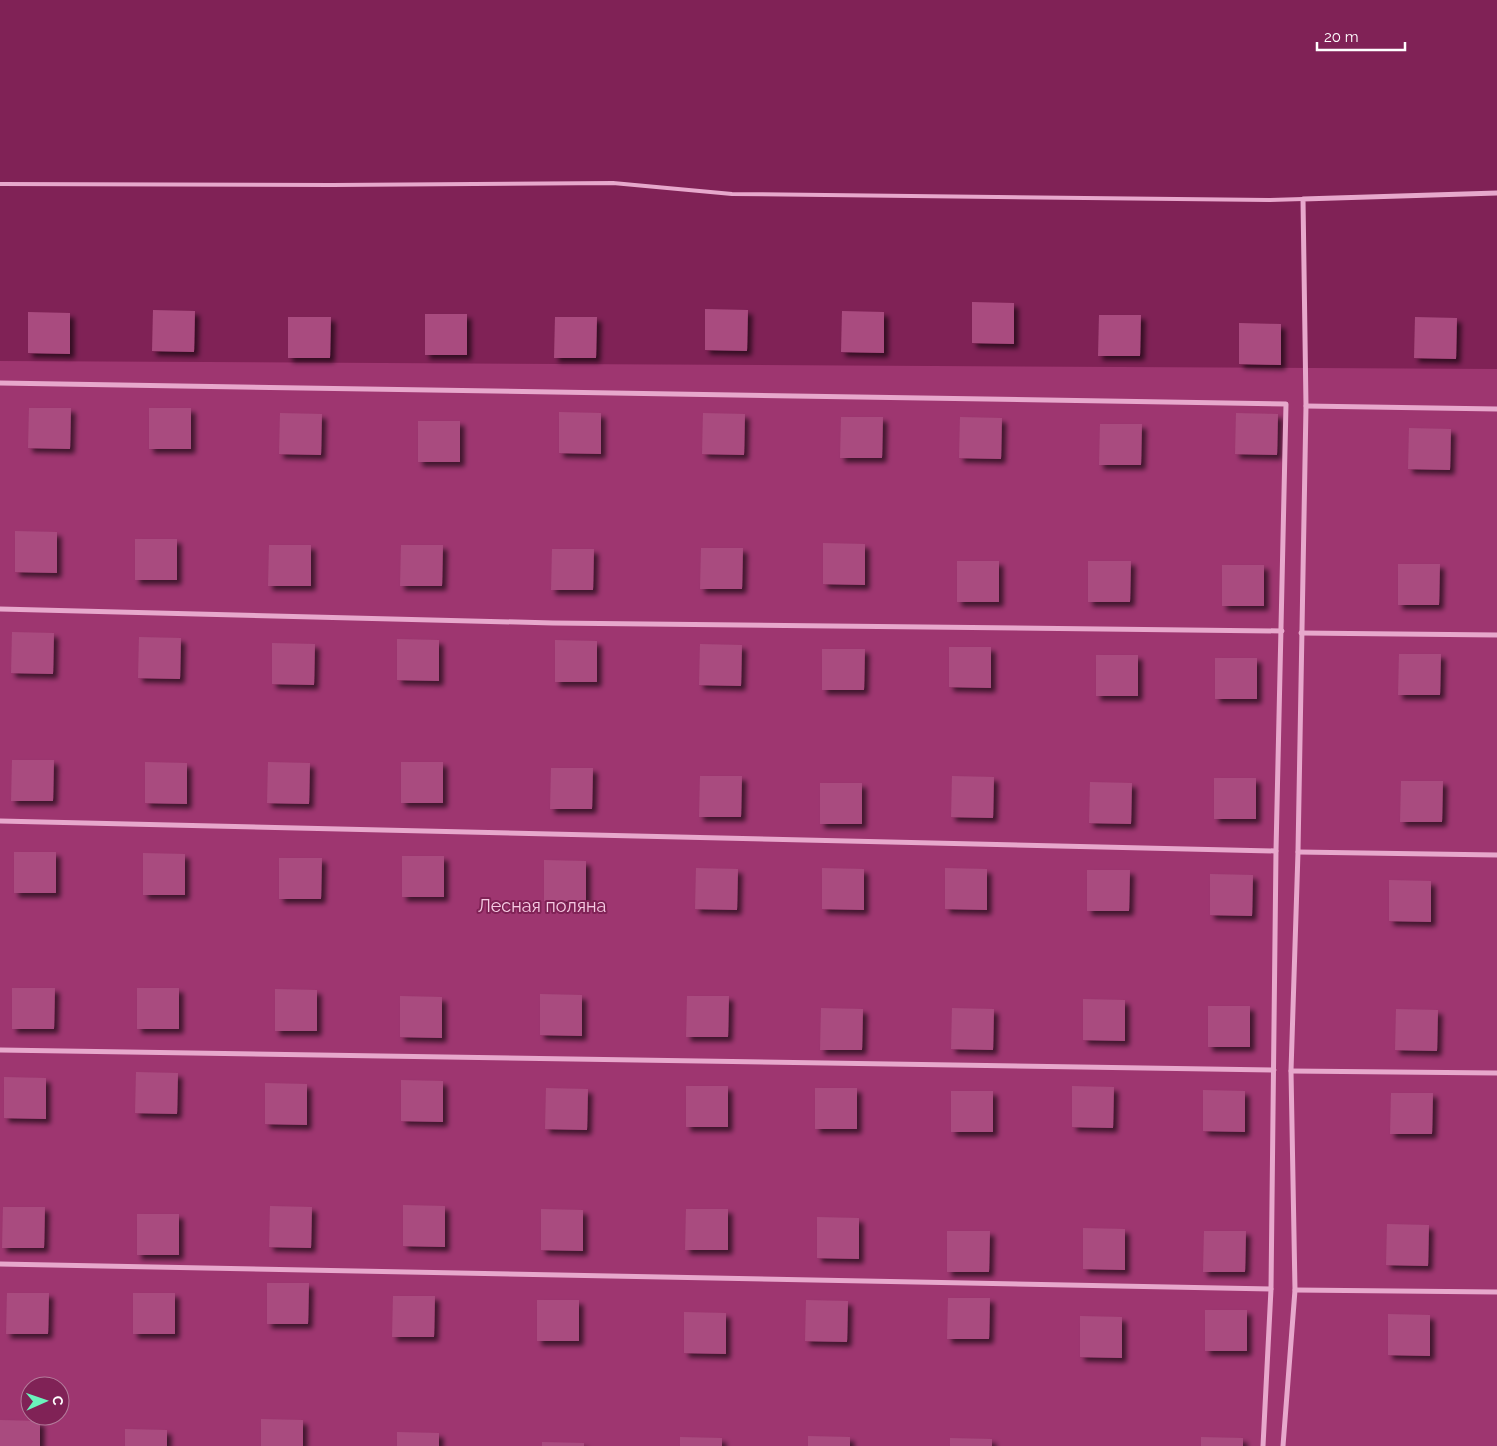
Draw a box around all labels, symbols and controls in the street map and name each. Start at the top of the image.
scale bar [1317,20,1404,52]
text: 20 m [1324,28,1359,46]
park label: Лесная поляна [478,895,606,916]
north arrow [20,1376,70,1426]
text: С [50,1395,66,1406]

